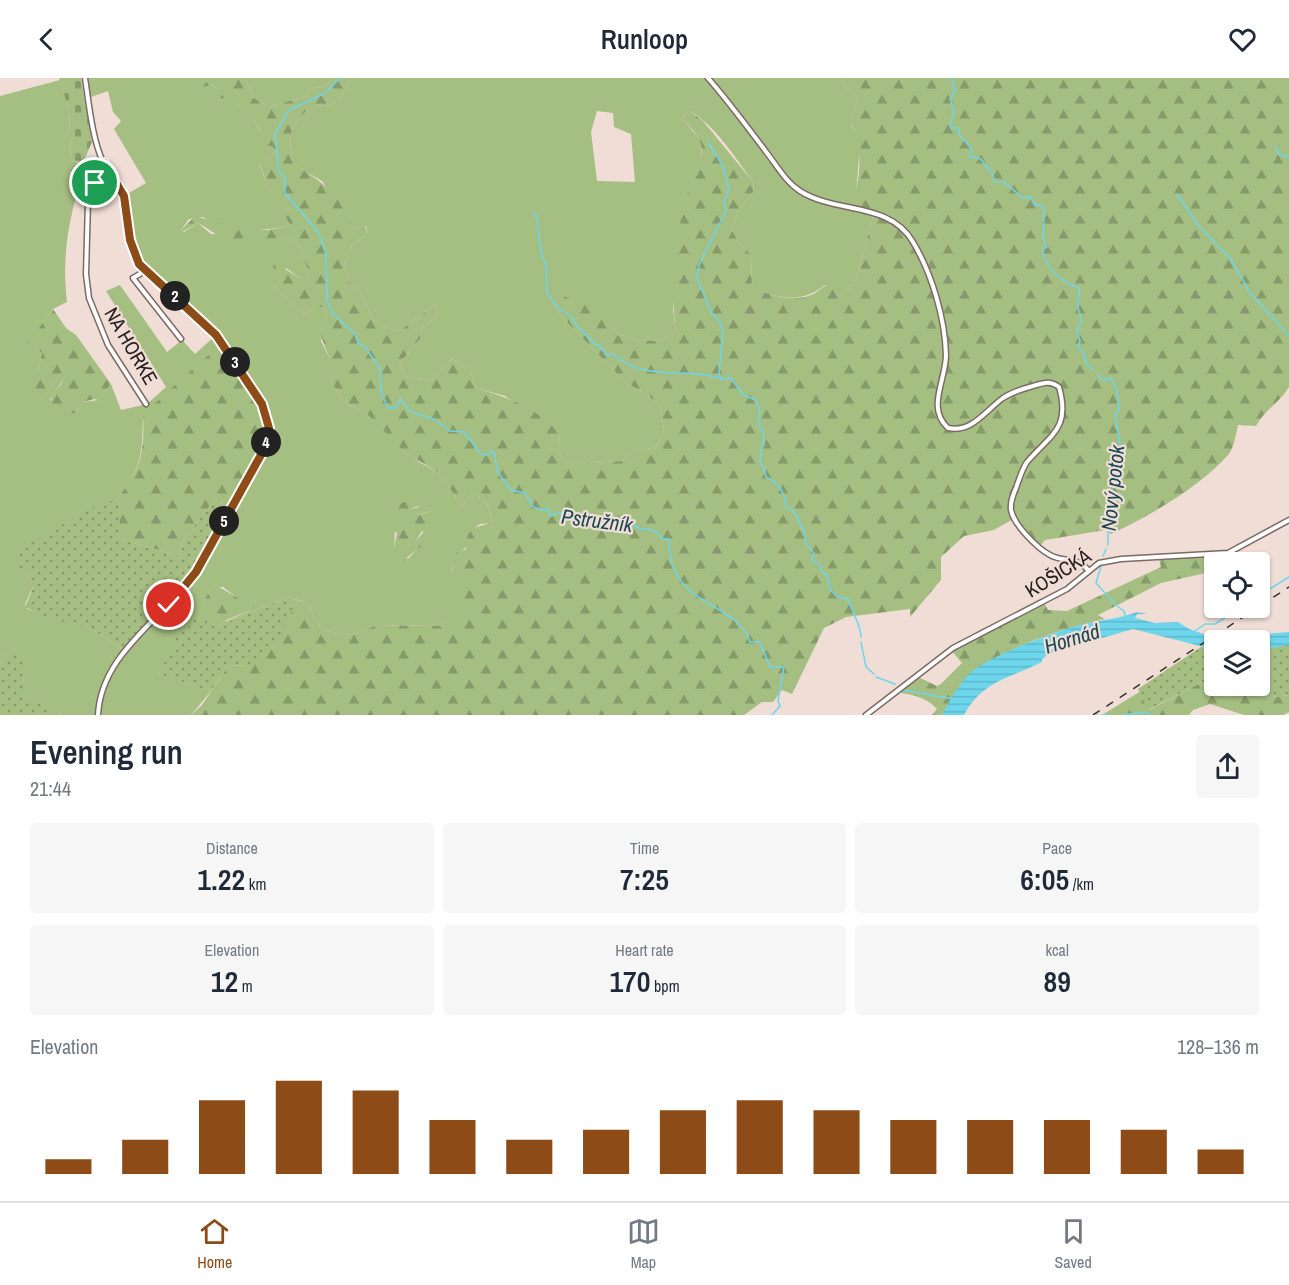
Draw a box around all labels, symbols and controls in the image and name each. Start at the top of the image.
text: Runloop [601,21,688,57]
icon: back [30,23,63,56]
icon: heart [1226,23,1259,56]
pin [69,157,120,208]
icon: arrive [78,166,111,199]
pin: 2 [160,281,190,311]
text: 2 [171,285,179,307]
street label: NA HORKE [99,302,164,389]
pin: 3 [220,347,250,377]
text: 3 [231,351,239,373]
pin: 4 [251,427,281,457]
text: 4 [262,431,270,453]
water label: Nový potok [1094,442,1132,532]
water label: Pstružník [560,502,636,539]
pin: 5 [209,506,239,536]
text: 5 [220,510,228,532]
street label: KOŠICKÁ [1020,542,1096,603]
map controls [1204,552,1270,696]
button: locate [1204,552,1270,618]
pin [143,579,194,630]
icon: check [152,588,185,621]
water label: Hornád [1041,616,1103,661]
button: layers [1204,630,1270,696]
text: Evening run [30,730,183,774]
button: share [1196,735,1259,798]
text: 21:44 [30,775,71,802]
text: Distance [206,837,258,859]
text: Time [630,837,659,859]
text: Pace [1042,837,1072,859]
text: 1.22 [197,859,245,899]
text: 7:25 [620,859,669,899]
text: 6:05 [1020,859,1069,899]
text: km [245,873,266,895]
text: /km [1069,873,1094,895]
text: Elevation [204,939,259,961]
text: Heart rate [615,939,674,961]
text: kcal [1045,939,1069,961]
text: 12 [211,961,238,1001]
text: 170 [609,961,650,1001]
text: 89 [1043,961,1071,1001]
text: m [238,975,253,997]
text: bpm [650,975,680,997]
text: Elevation [30,1033,98,1060]
text: 128–136 m [1177,1033,1259,1060]
tab: Home [197,1215,232,1273]
tab: Map [627,1215,660,1273]
tab: Saved [1054,1215,1092,1273]

